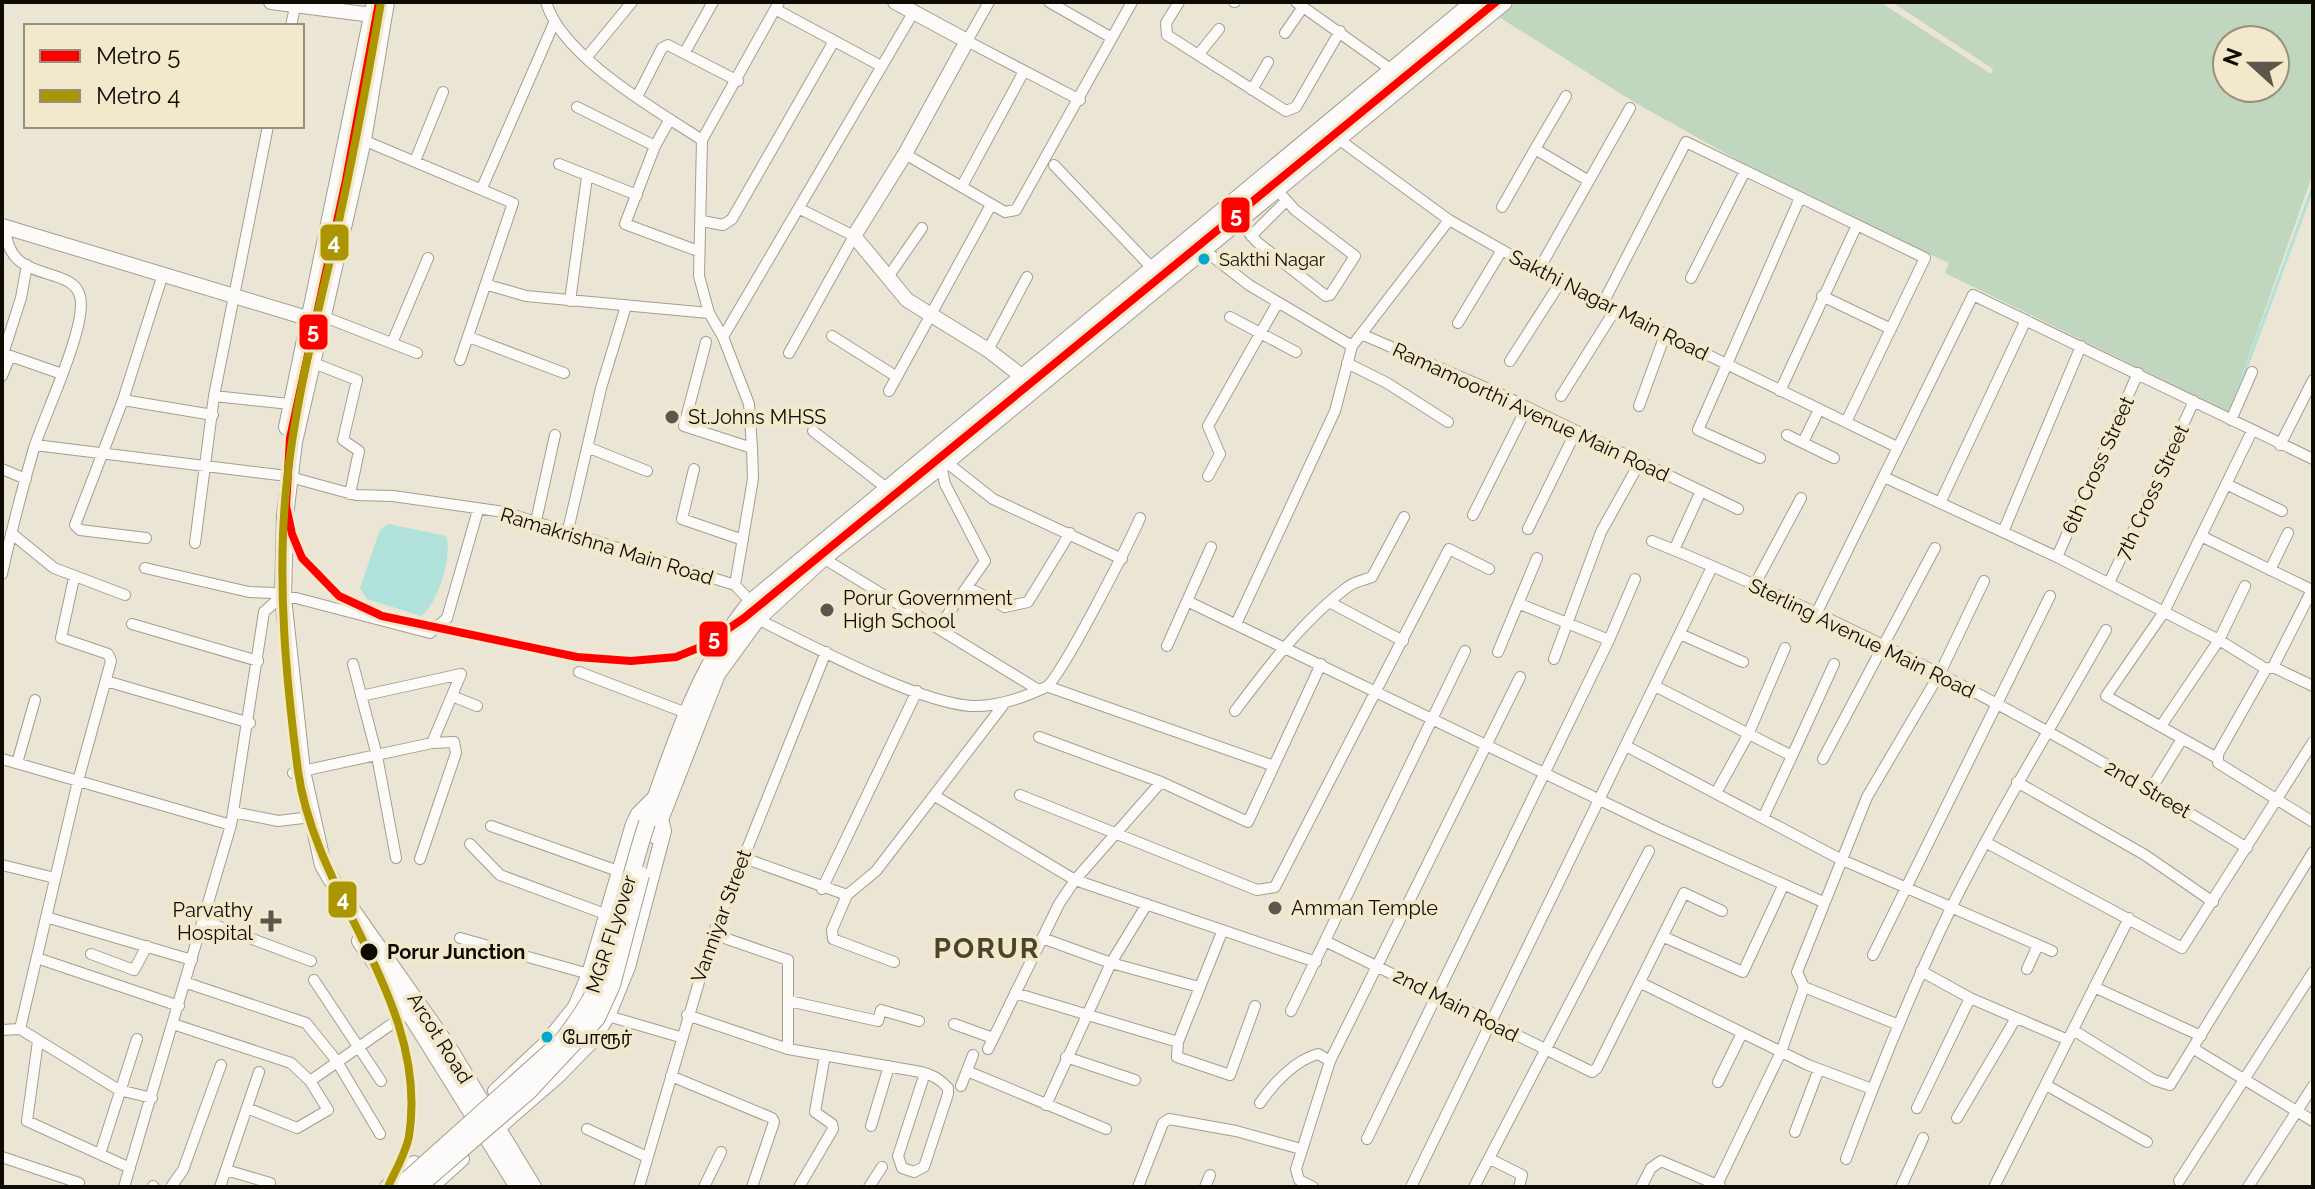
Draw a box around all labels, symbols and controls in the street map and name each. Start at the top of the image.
legend [24,24,304,128]
north arrow [2211,24,2291,104]
text: Metro 5 [96,41,180,70]
text: N [2217,44,2247,69]
text: Metro 4 [96,81,180,110]
line badge: 5 [1220,196,1251,234]
text: 5 [1230,202,1242,228]
line badge: 4 [319,223,350,262]
text: 4 [328,229,340,255]
street label: Sakthi Nagar Main Road [1506,244,1712,366]
place label: Sakthi Nagar [1219,249,1326,270]
marker: Sakthi Nagar [1196,251,1212,267]
line badge: 5 [298,313,329,351]
text: 5 [307,318,319,344]
street label: Ramamoorthi Avenue Main Road [1389,337,1673,487]
street label: 6th Cross Street [2057,392,2139,537]
place label: St.Johns MHSS [688,405,826,429]
marker: St.Johns MHSS [663,408,681,426]
street label: 7th Cross Street [2110,420,2194,563]
street label: Ramakrishna Main Road [498,502,716,590]
street label: Sterling Avenue Main Road [1745,573,1979,703]
place label: Porur Government High School [843,586,1013,633]
marker: Porur Government High School [818,601,836,619]
line badge: 5 [698,620,729,658]
text: 5 [708,625,720,651]
street label: 2nd Street [2101,755,2195,823]
street label: Vanniyar Street [686,846,756,986]
street label: MGR FLyover [581,872,641,996]
line badge: 4 [327,880,358,919]
text: 4 [337,886,349,912]
place label: Amman Temple [1291,896,1438,920]
place label: Parvathy Hospital [173,898,254,945]
marker: Amman Temple [1266,899,1284,917]
marker: Parvathy Hospital [260,910,282,932]
district label: PORUR [934,932,1040,965]
place label: Porur Junction [387,940,525,964]
marker: Porur Junction [358,941,380,963]
street label: 2nd Main Road [1389,963,1523,1047]
street label: Arcot Road [403,988,477,1088]
place label: போரூர் [562,1027,633,1050]
marker: போரூர் [539,1029,555,1045]

